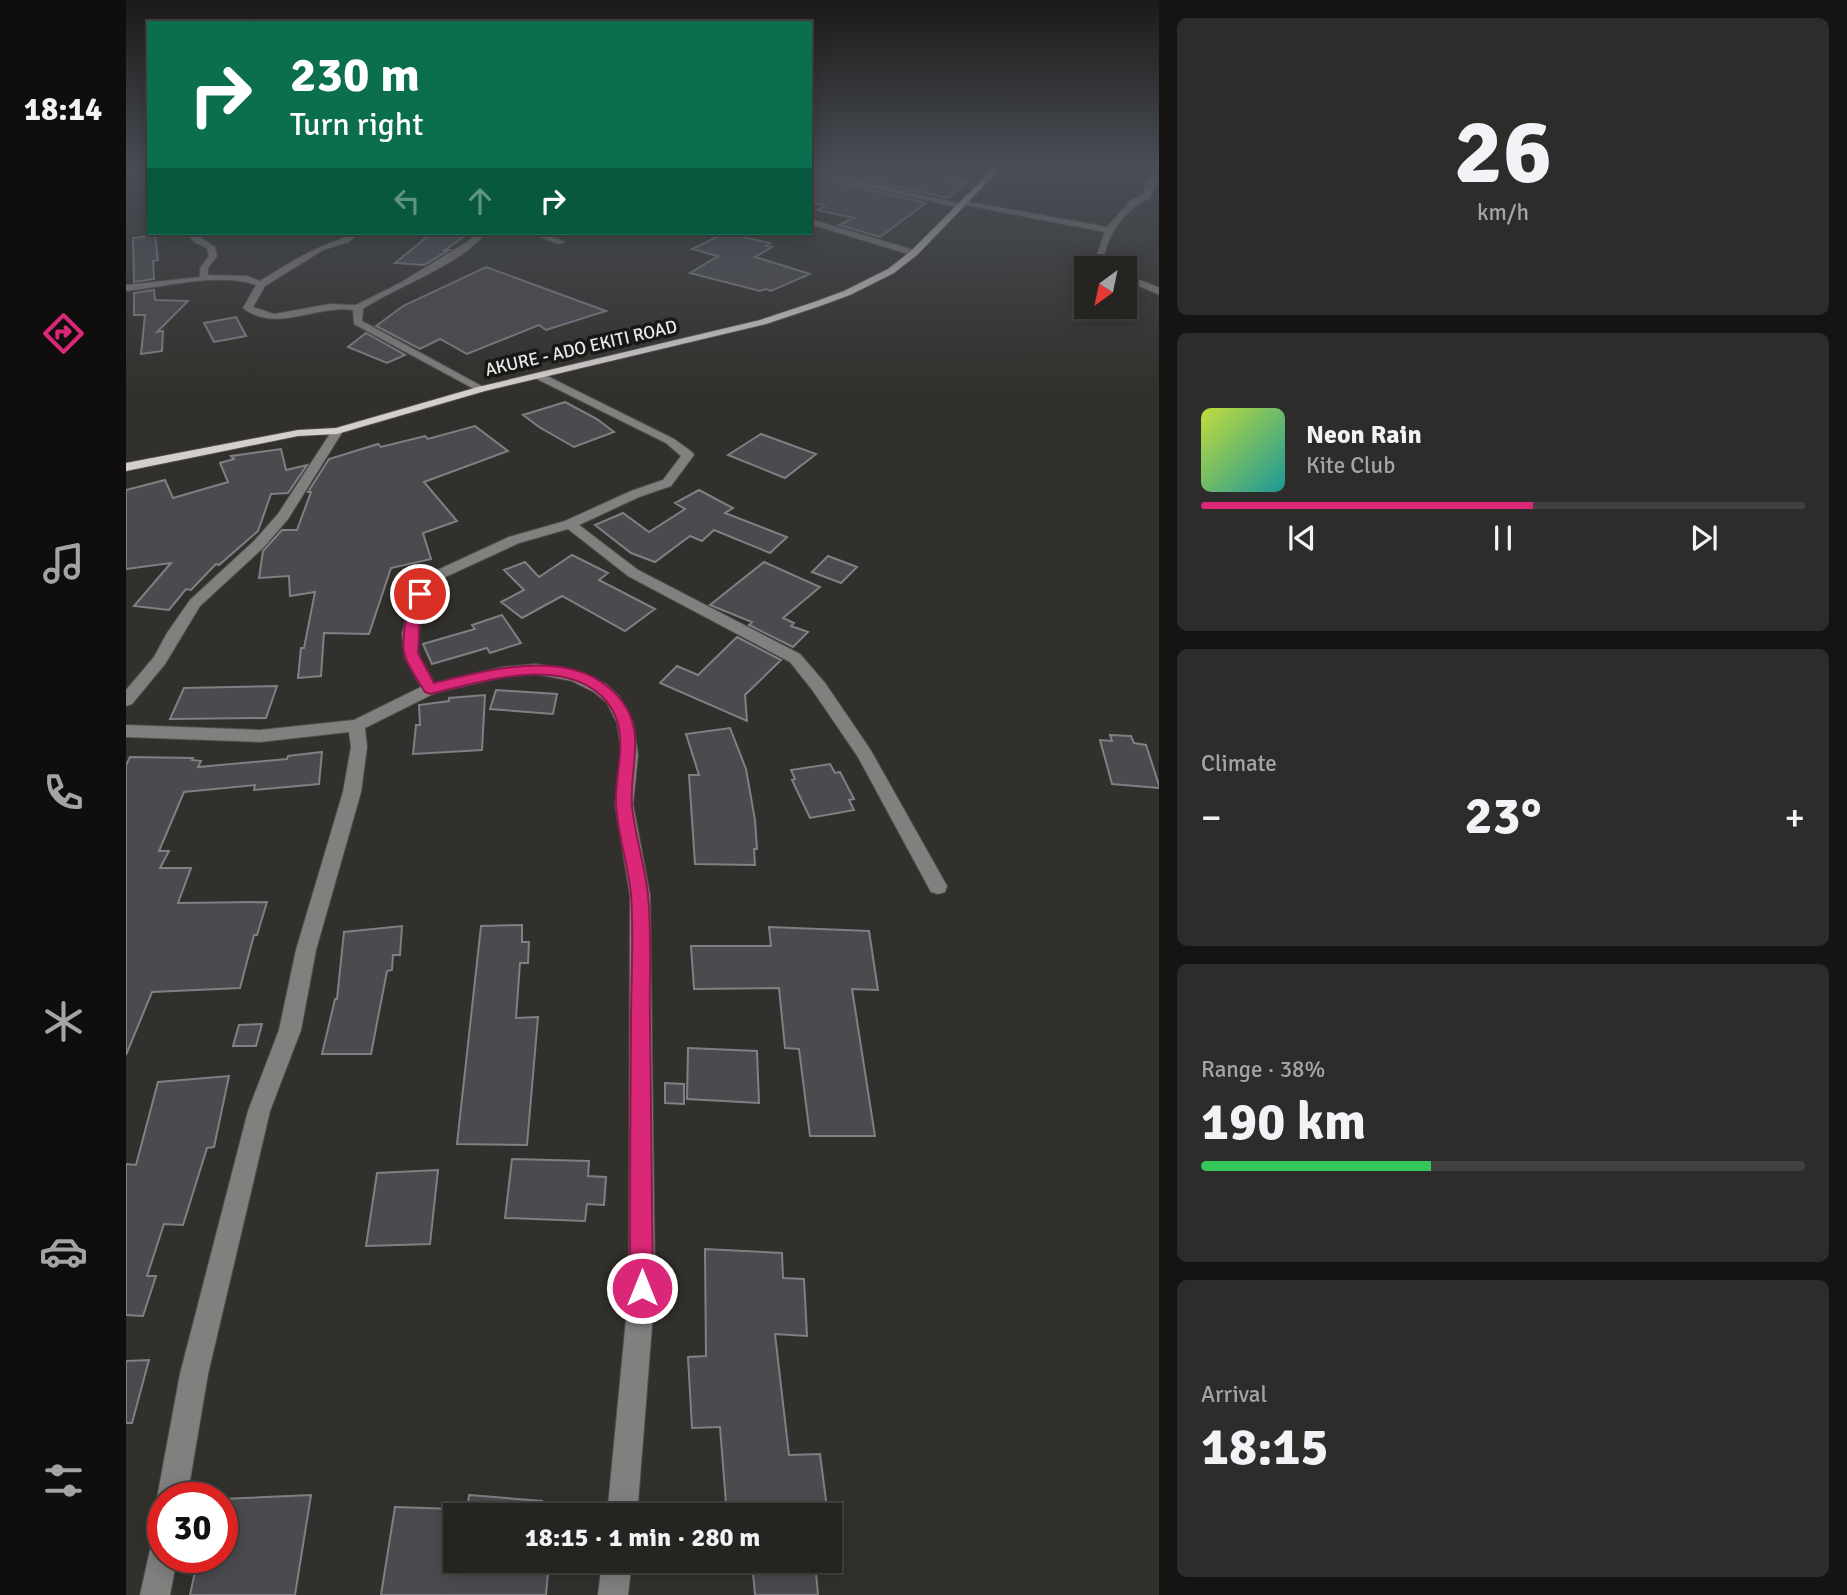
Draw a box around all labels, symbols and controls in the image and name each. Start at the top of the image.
text: 230 m [290,45,420,105]
icon: right [175,49,266,140]
text: 18:14 [24,90,102,129]
text: 26 [1454,96,1552,209]
text: Turn right [290,105,423,144]
icon: left [388,182,426,220]
icon: ahead [461,182,499,220]
icon: right [534,182,572,220]
text: km/h [1477,198,1529,227]
north arrow [1074,256,1138,318]
map controls [1074,256,1137,319]
icon: directions [39,309,88,358]
street label: AKURE - ADO EKITI ROAD [483,315,679,381]
text: Neon Rain [1306,419,1422,451]
text: Kite Club [1306,451,1395,480]
icon: previous [1283,519,1321,557]
icon: pause [1484,519,1522,557]
icon: next [1685,519,1723,557]
icon: music [39,539,88,588]
pin [390,564,450,624]
icon: arrive [401,575,439,613]
text: Climate [1201,749,1277,778]
icon: phone [39,768,88,817]
text: 23° [1465,784,1541,848]
text: − [1201,794,1222,841]
text: + [1784,794,1805,841]
icon: climate [39,997,88,1046]
text: Range · 38% [1201,1055,1325,1084]
text: 190 km [1201,1090,1366,1154]
icon: car [39,1227,88,1276]
position arrow [605,1251,679,1325]
text: Arrival [1201,1380,1267,1409]
text: 18:15 [1201,1415,1329,1479]
icon: filters [39,1456,88,1505]
speed limit sign: 30 [147,1482,238,1573]
text: 18:15 · 1 min · 280 m [525,1522,760,1554]

